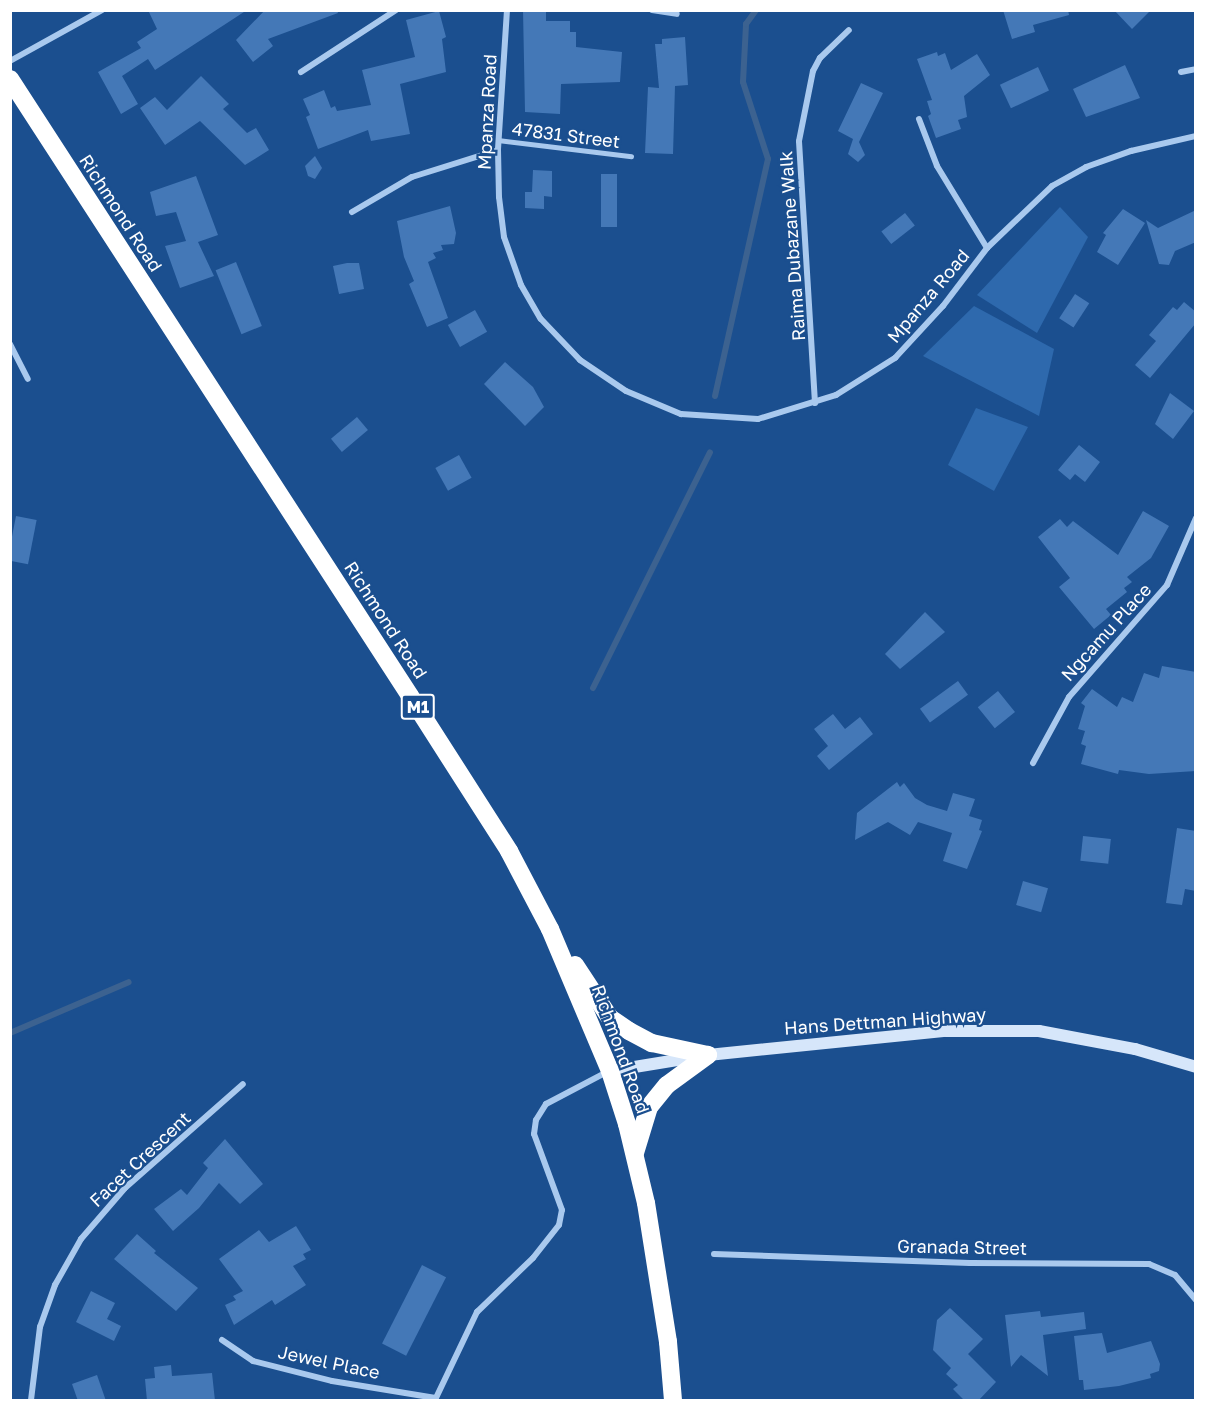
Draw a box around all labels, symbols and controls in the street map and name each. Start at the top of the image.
street label: Mpanza Road [473,54,501,170]
street label: 47831 Street [511,118,621,152]
street label: Richmond Road [75,150,167,276]
street label: Raima Dubazane Walk [775,150,809,342]
street label: Mpanza Road [883,245,973,347]
street label: Richmond Road [340,557,432,683]
street label: Ngcamu Place [1056,579,1156,685]
road number: M1 [400,694,436,720]
street label: Richmond Road [588,982,654,1116]
street label: Hans Dettman Highway [783,1003,987,1039]
street label: Facet Crescent [85,1107,195,1211]
street label: Granada Street [897,1235,1027,1259]
street label: Jewel Place [276,1341,382,1383]

